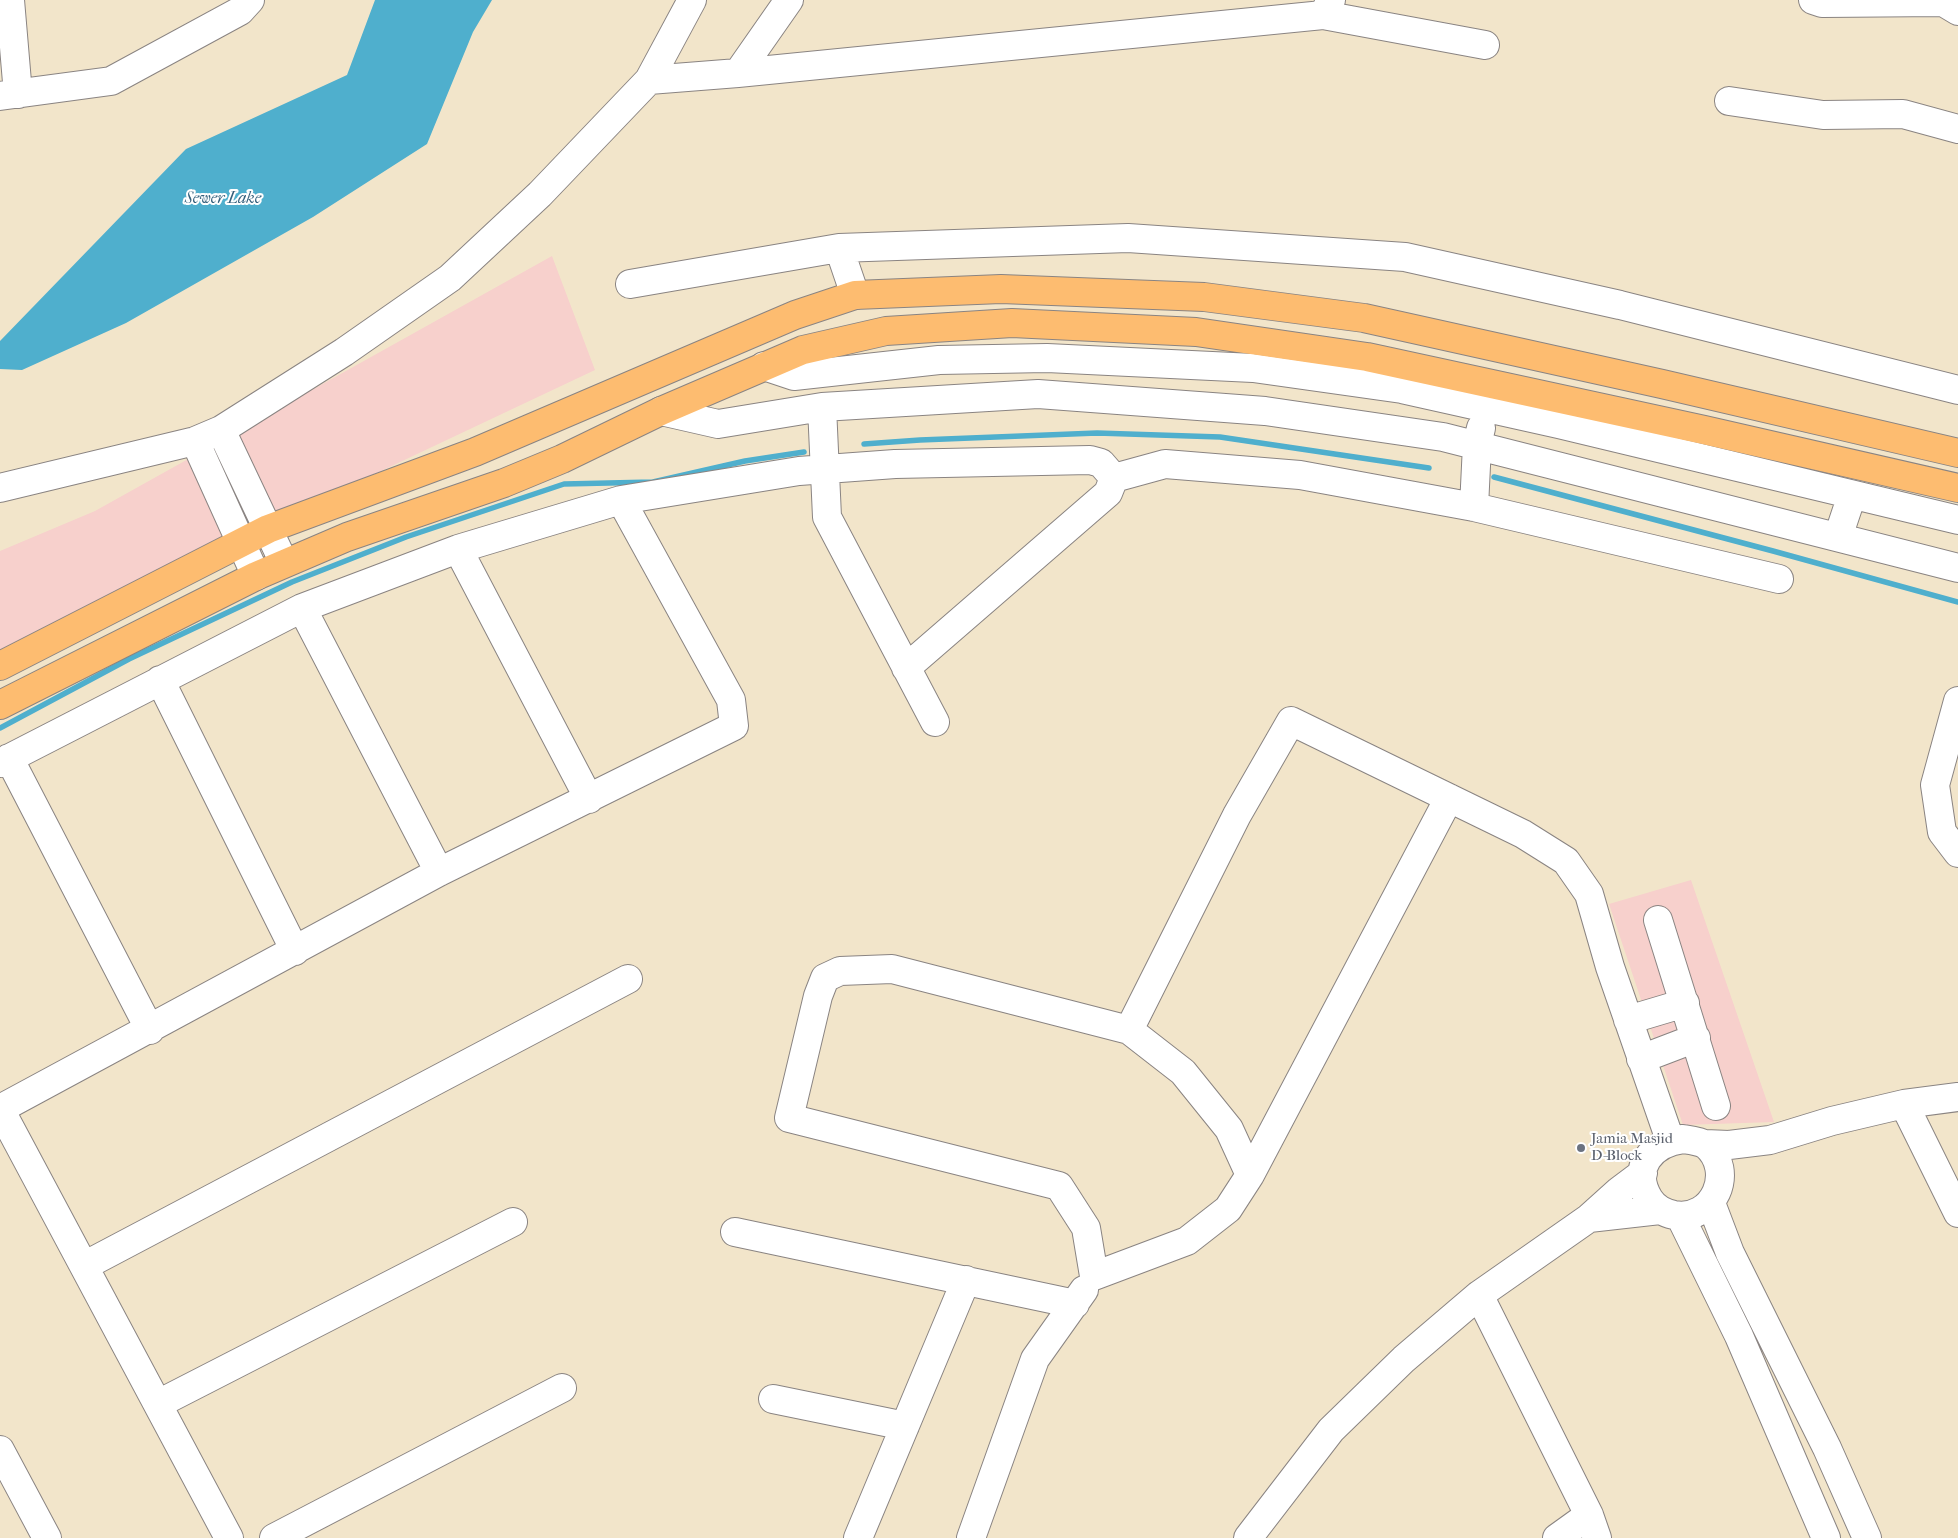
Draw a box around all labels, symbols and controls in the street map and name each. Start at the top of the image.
water label: Sewer Lake [185,189,261,209]
place label: Jamia Masjid D-Block [1591,1130,1673,1165]
marker: Jamia Masjid D-Block [1575,1142,1587,1154]

